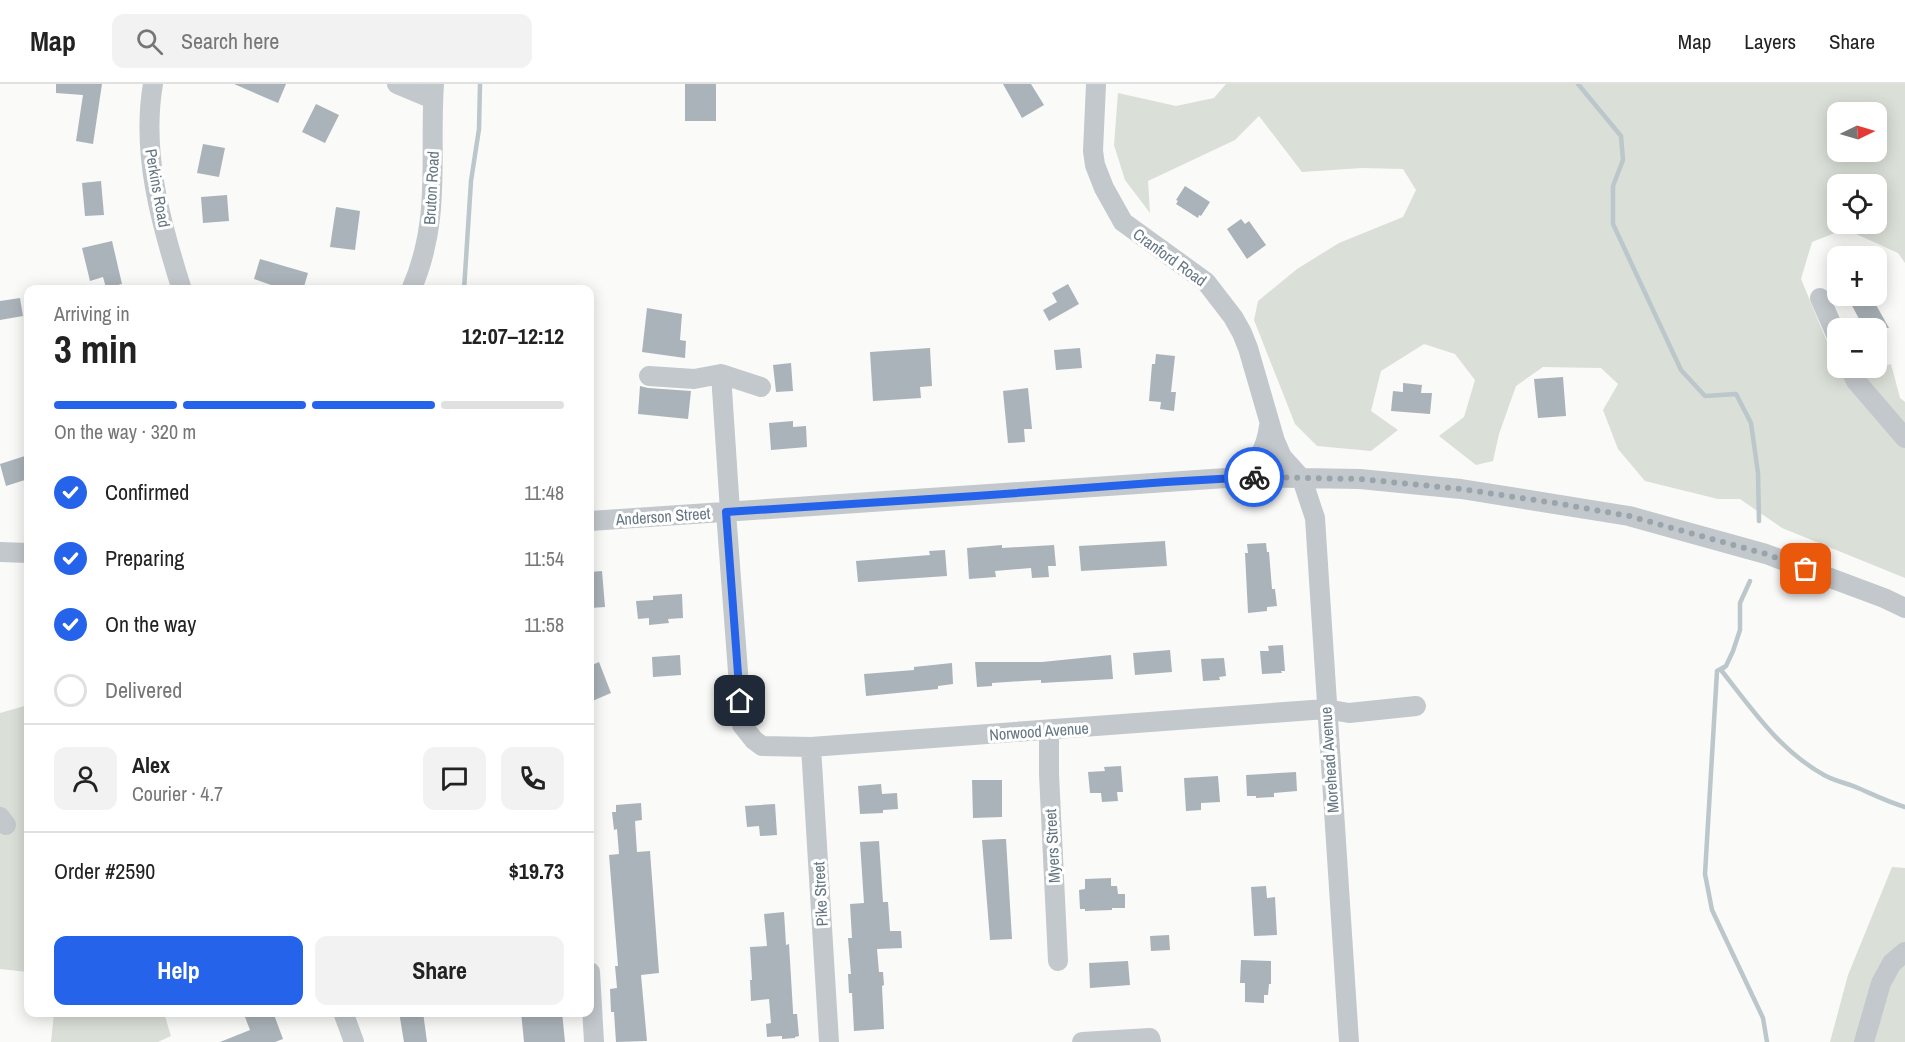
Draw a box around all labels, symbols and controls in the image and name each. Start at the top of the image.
search box [112,14,532,68]
text: Map [30,22,76,60]
icon: search [133,25,166,58]
text: Search here [181,26,279,56]
text: Map [1678,27,1711,56]
text: Layers [1744,27,1796,56]
text: Share [1829,27,1875,56]
north arrow [1827,102,1887,162]
map controls [1827,102,1887,378]
street label: Perkins Road [140,147,176,229]
street label: Bruton Road [418,151,444,225]
button: locate [1827,174,1887,234]
street label: Cranford Road [1129,223,1211,291]
button: + [1827,246,1887,306]
text: Arriving in [54,300,130,327]
button: − [1827,318,1887,378]
text: 12:07–12:12 [462,321,564,351]
text: 3 min [54,323,138,375]
text: On the way · 320 m [54,418,196,445]
courier [1224,447,1284,507]
icon: bike [1238,461,1271,494]
icon: check [54,476,87,509]
text: Confirmed [105,477,189,507]
text: 11:48 [524,479,564,506]
street label: Anderson Street [614,502,711,530]
icon: check [54,542,87,575]
text: Preparing [105,543,184,573]
pin [1780,543,1831,594]
text: 11:54 [524,545,564,572]
icon: bag [1789,552,1822,585]
icon: check [54,608,87,641]
text: On the way [105,609,196,639]
text: 11:58 [524,611,564,638]
text: Delivered [105,675,182,705]
pin [714,675,765,726]
icon: home [723,684,756,717]
street label: Morehead Avenue [1314,706,1344,814]
street label: Norwood Avenue [989,717,1089,745]
button: person [54,747,117,810]
button: chat [423,747,486,810]
button: phone [501,747,564,810]
text: Alex [132,750,170,780]
text: Courier · 4.7 [132,780,223,807]
street label: Myers Street [1039,808,1065,884]
text: Order #2590 [54,856,155,886]
text: $19.73 [509,856,564,886]
street label: Pike Street [807,861,833,927]
button: Help [54,936,303,1005]
button: Share [315,936,564,1005]

